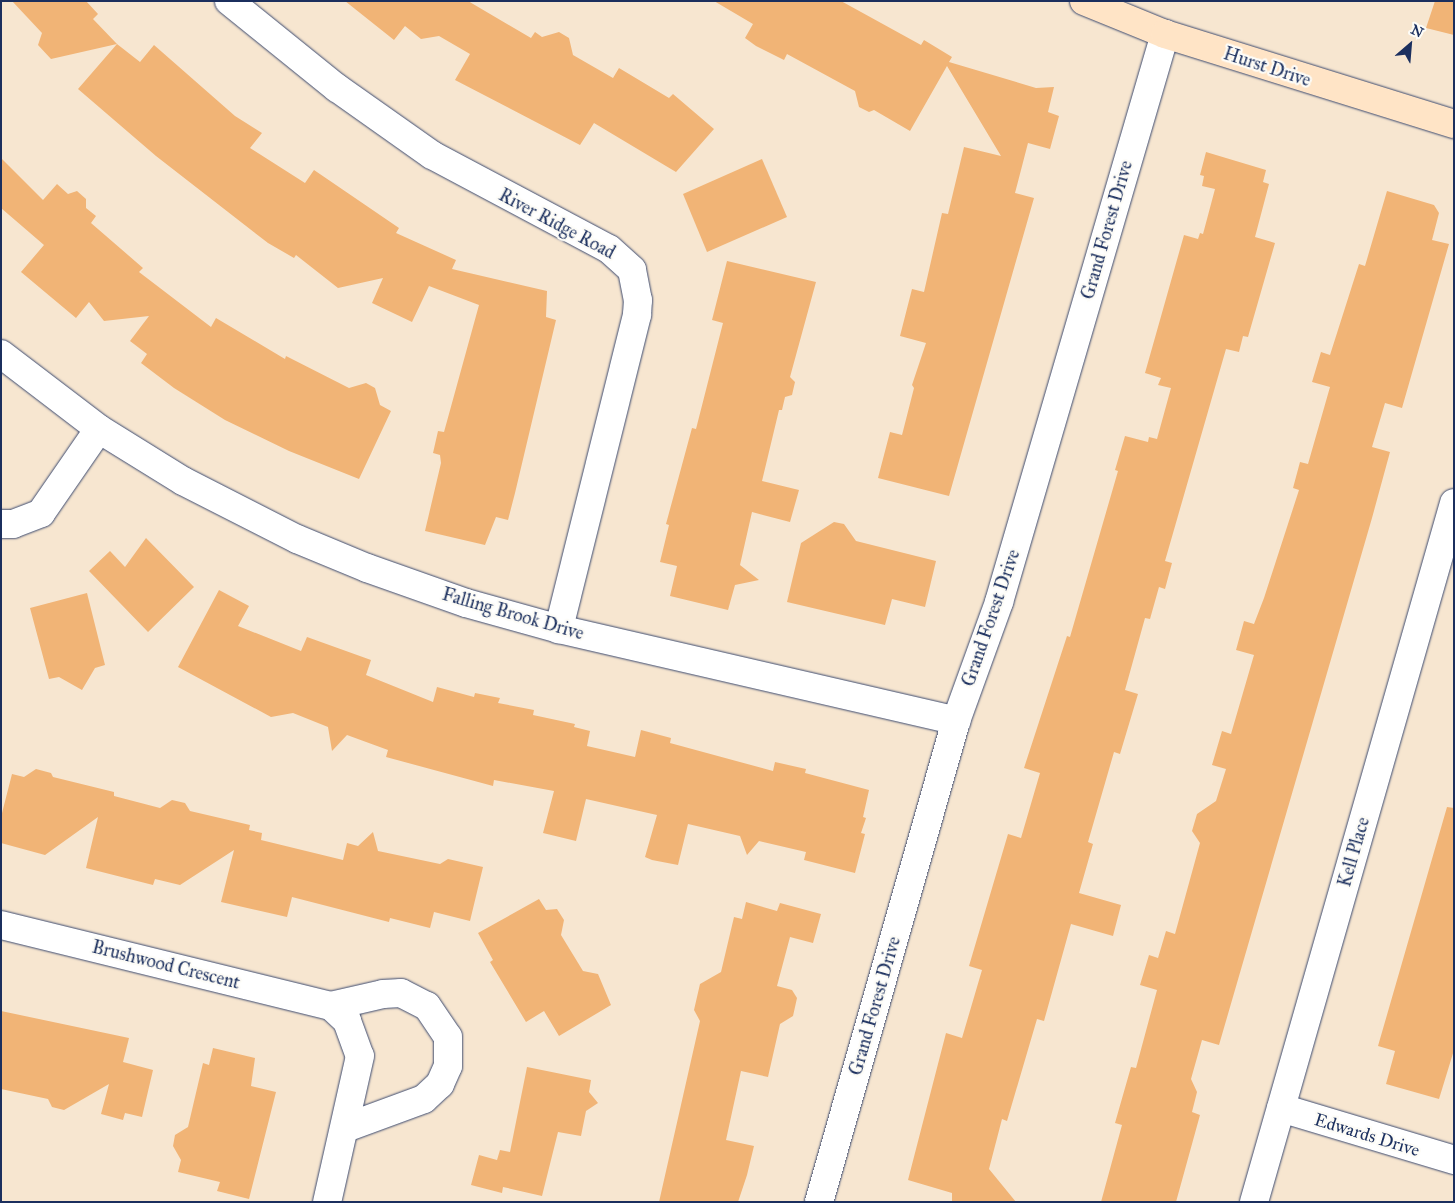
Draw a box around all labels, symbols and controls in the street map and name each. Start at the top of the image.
north arrow [1385,20,1435,70]
text: N [1408,21,1426,41]
street label: Hurst Drive [1221,43,1313,91]
street label: Grand Forest Drive [1077,158,1137,302]
street label: River Ridge Road [495,184,619,264]
street label: Grand Forest Drive [957,547,1025,689]
street label: Falling Brook Drive [440,583,586,645]
street label: Kell Place [1334,815,1374,889]
street label: Grand Forest Drive [845,934,905,1078]
street label: Brushwood Crescent [90,936,242,994]
street label: Edwards Drive [1312,1109,1422,1161]

